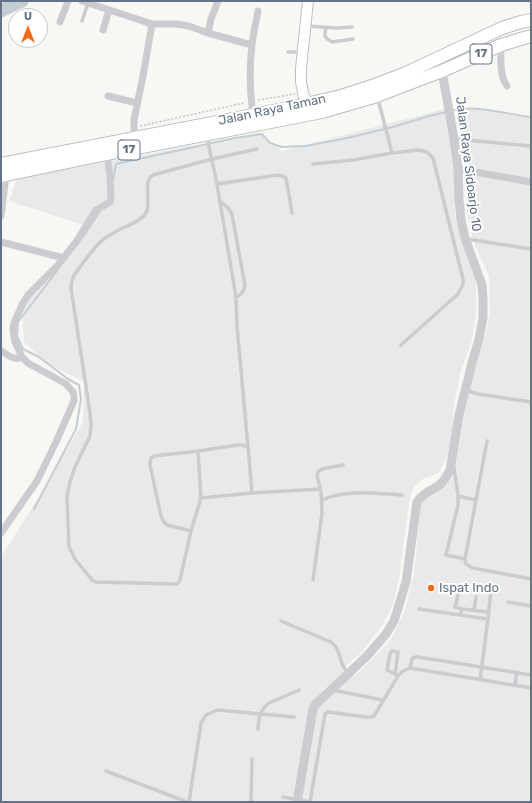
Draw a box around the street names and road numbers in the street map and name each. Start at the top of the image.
road number: 17 [470,44,492,64]
street label: Jalan Raya Taman [217,91,327,129]
street label: Jalan Raya Sidoarjo 10 [452,96,484,232]
road number: 17 [118,140,140,160]

